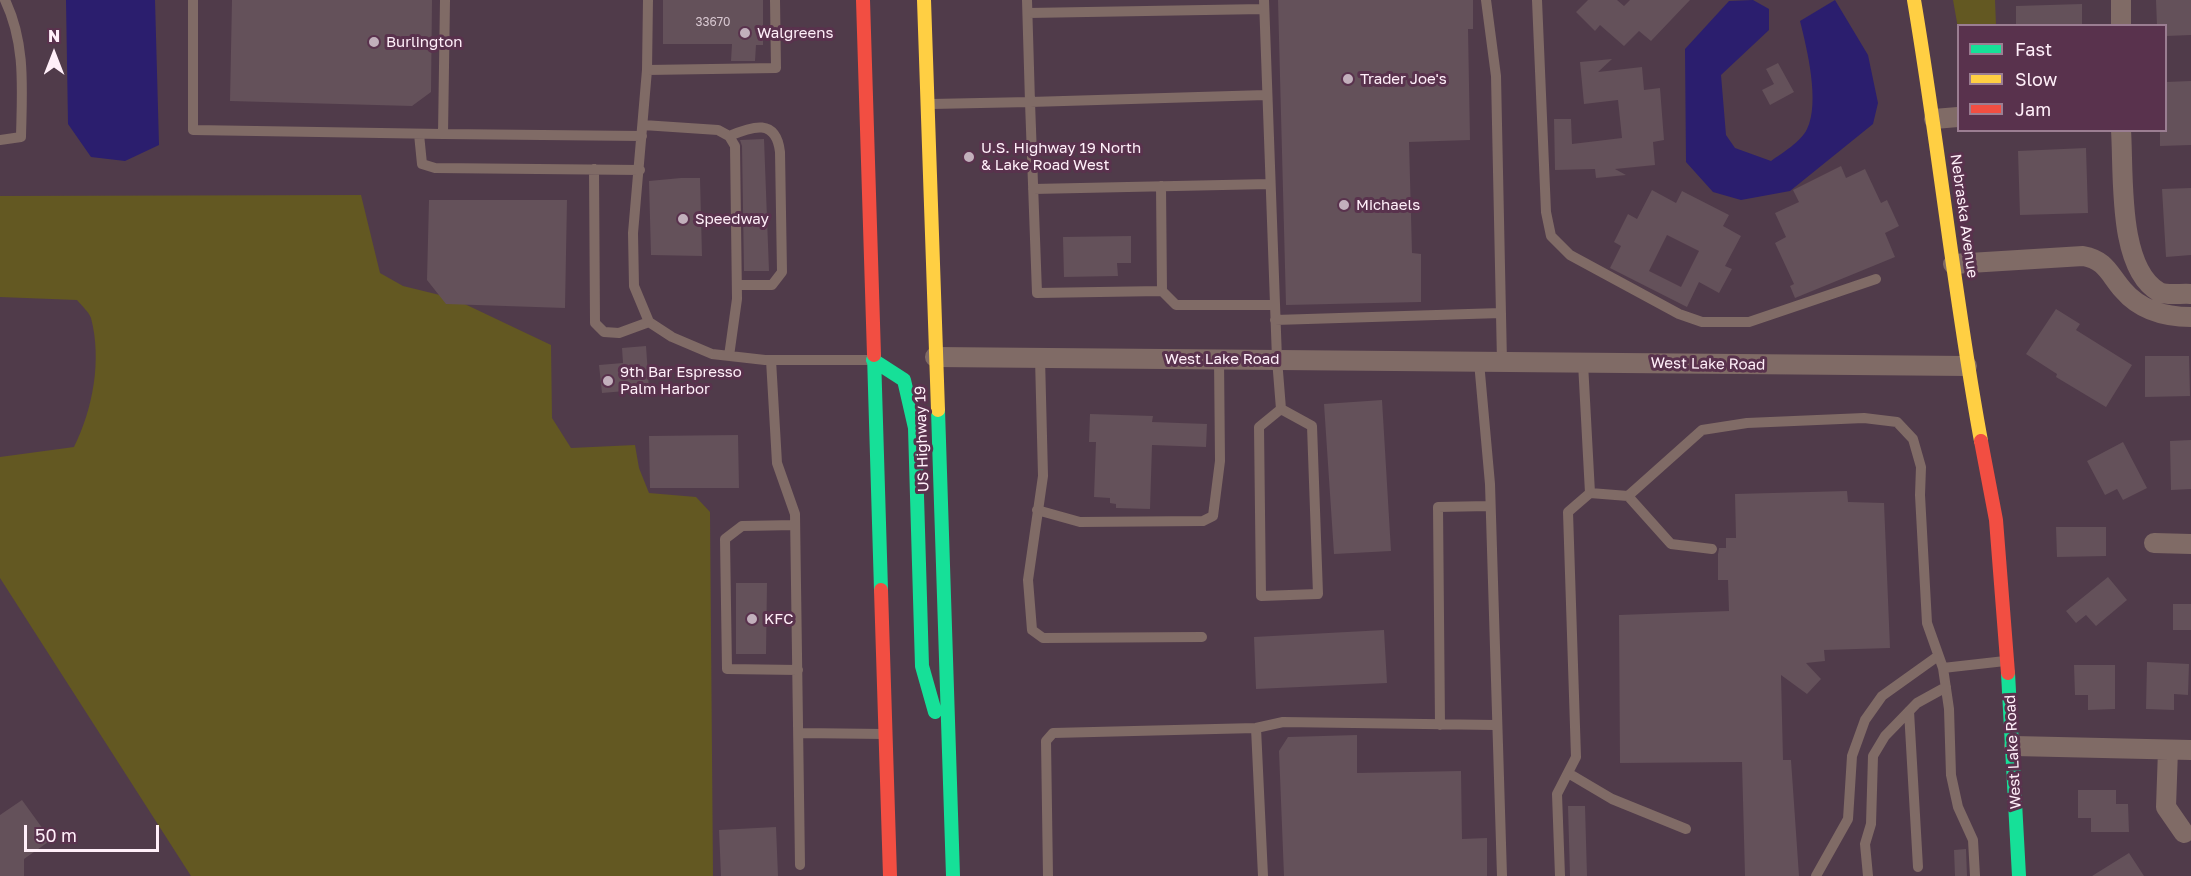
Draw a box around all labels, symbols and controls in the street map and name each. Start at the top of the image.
house number: 33670 [695,15,731,29]
north arrow [24,24,84,84]
place label: Walgreens [757,24,833,42]
legend [1957,24,2167,132]
text: N [48,26,60,46]
marker: Walgreens [738,26,752,40]
place label: Burlington [386,33,462,51]
marker: Burlington [367,35,381,49]
text: Fast [2015,38,2052,60]
text: Slow [2015,68,2057,90]
place label: Trader Joe's [1360,70,1447,88]
marker: Trader Joe's [1341,72,1355,86]
text: Jam [2015,98,2051,120]
place label: U.S. Highway 19 North & Lake Road West [981,139,1141,174]
marker: U.S. Highway 19 North & Lake Road West [962,150,976,164]
street label: Nebraska Avenue [1946,153,1982,279]
place label: Michaels [1356,196,1420,214]
marker: Michaels [1337,198,1351,212]
place label: Speedway [695,210,769,228]
marker: Speedway [676,212,690,226]
street label: West Lake Road [1165,350,1279,368]
street label: West Lake Road [1650,354,1766,374]
place label: 9th Bar Espresso Palm Harbor [620,363,742,398]
marker: 9th Bar Espresso Palm Harbor [601,374,615,388]
street label: US Highway 19 [911,385,933,493]
place label: KFC [764,610,793,628]
marker: KFC [745,612,759,626]
street label: West Lake Road [2001,694,2025,810]
scale bar [27,813,162,851]
text: 50 m [35,824,77,846]

